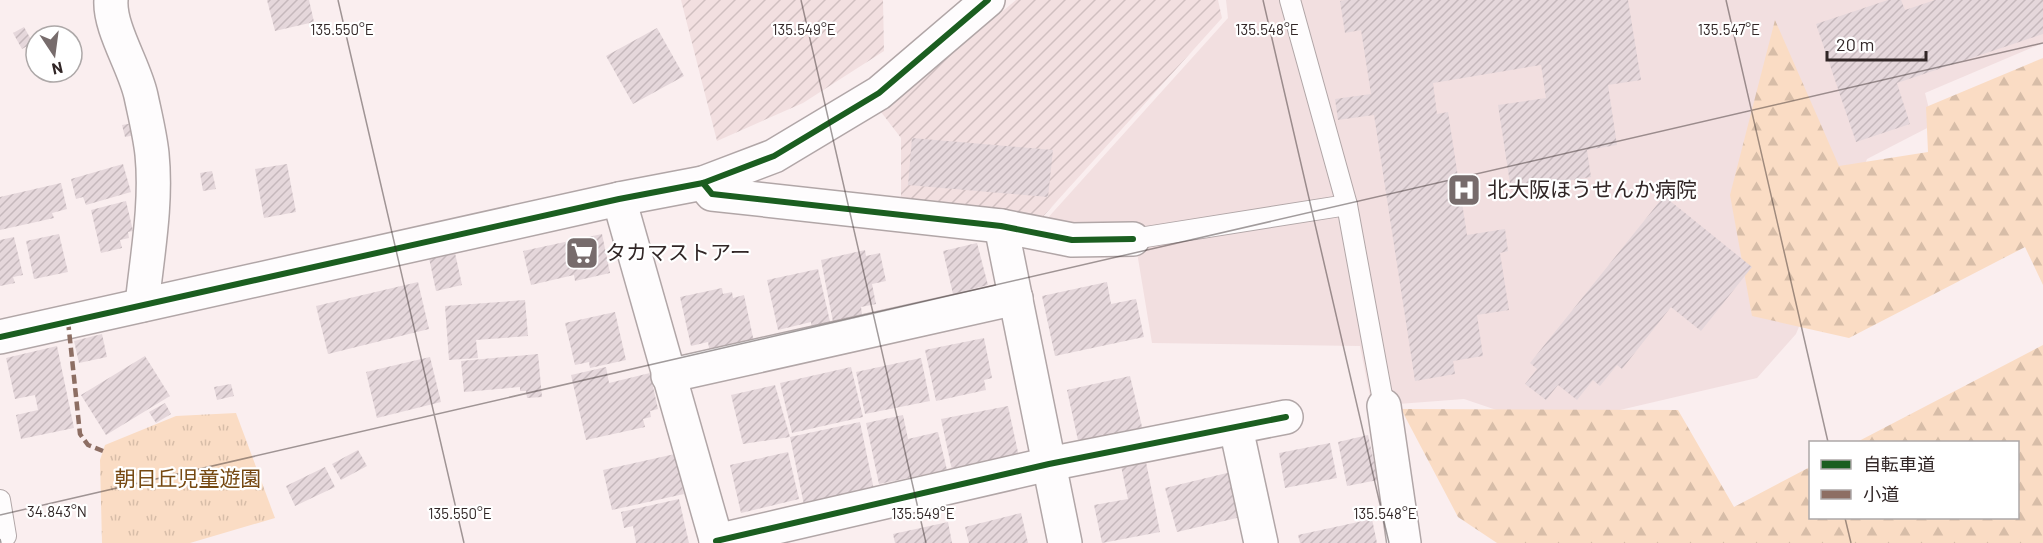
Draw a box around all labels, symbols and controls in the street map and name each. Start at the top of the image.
text: 135.550°E [310,20,374,38]
text: 135.549°E [772,20,836,38]
text: 135.548°E [1235,20,1299,38]
text: 135.547°E [1698,20,1760,38]
north arrow [24,24,84,84]
scale bar [1827,24,1926,62]
text: 20 m [1836,33,1874,55]
text: N [50,59,65,80]
hospital icon: 北大阪ほうせんか病院 [1446,172,1482,208]
place label: 北大阪ほうせんか病院 [1487,176,1697,201]
supermarket icon: タカマストアー [564,235,600,271]
place label: タカマストアー [605,239,751,264]
legend [1809,441,2019,519]
text: 自転車道 [1863,453,1935,475]
park label: 朝日丘児童遊園 [115,465,262,490]
text: 小道 [1863,483,1899,505]
text: 34.843°N [27,502,87,520]
text: 135.550°E [428,504,492,522]
text: 135.549°E [891,504,955,522]
text: 135.548°E [1353,504,1417,522]

